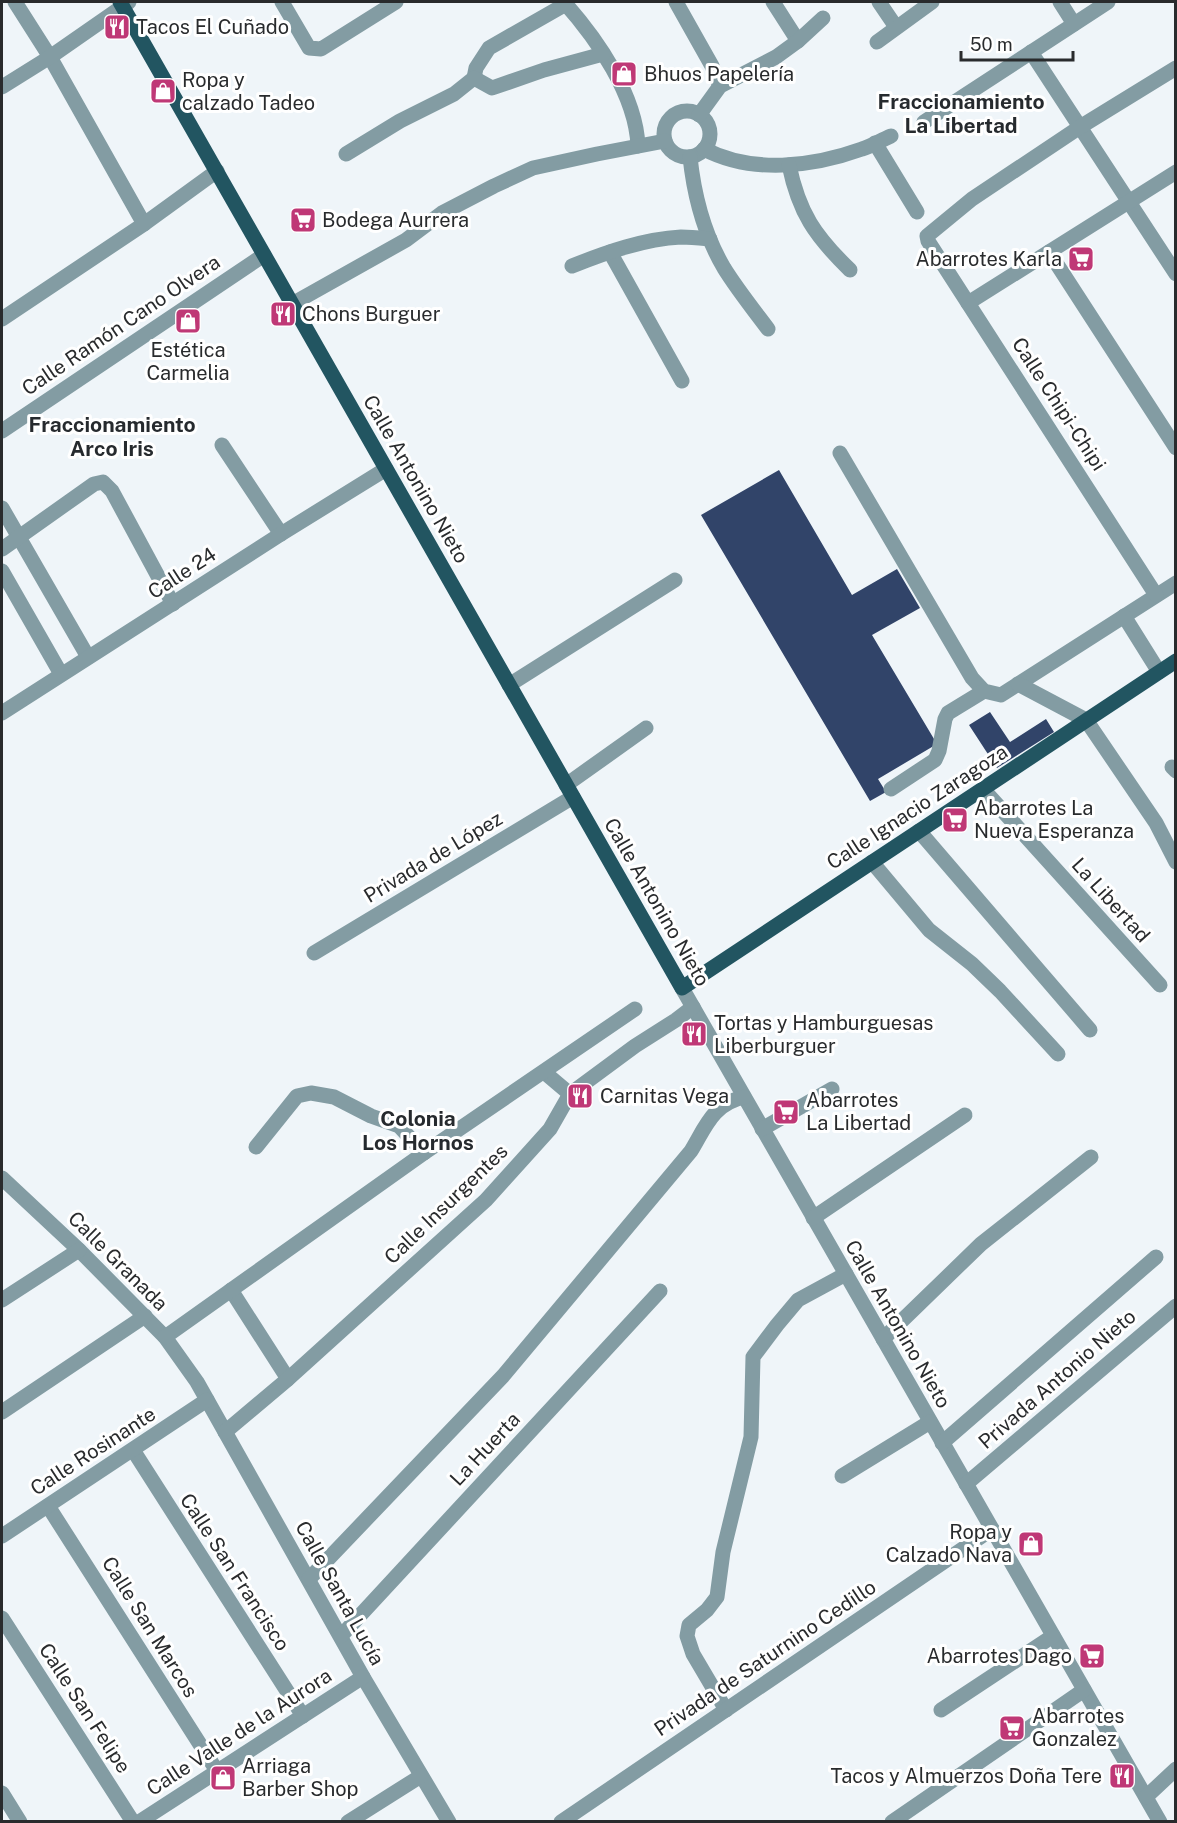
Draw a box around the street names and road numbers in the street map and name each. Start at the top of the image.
street label: Calle Ramón Cano Olvera [17,250,225,400]
street label: Calle Chipi-Chipi [1007,333,1111,475]
street label: Calle Antonino Nieto [358,391,474,567]
street label: Calle 24 [143,542,221,604]
street label: Calle Ignacio Zaragoza [822,740,1012,874]
street label: Privada de López [359,806,507,908]
street label: Calle Antonino Nieto [599,814,715,990]
street label: La Libertad [1067,853,1155,947]
street label: Calle Insurgentes [379,1139,513,1269]
street label: Calle Granada [63,1206,173,1316]
street label: Calle Antonino Nieto [840,1236,956,1412]
street label: Privada Antonio Nieto [973,1304,1141,1454]
street label: Calle Rosinante [26,1402,160,1500]
street label: La Huerta [445,1407,525,1491]
street label: Calle San Francisco [175,1489,295,1655]
street label: Calle Santa Lucía [290,1517,390,1669]
street label: Calle San Marcos [97,1552,203,1702]
street label: Privada de Saturnino Cedillo [650,1575,880,1741]
street label: Calle San Felipe [34,1639,136,1777]
street label: Calle Valle de la Aurora [142,1663,336,1801]

